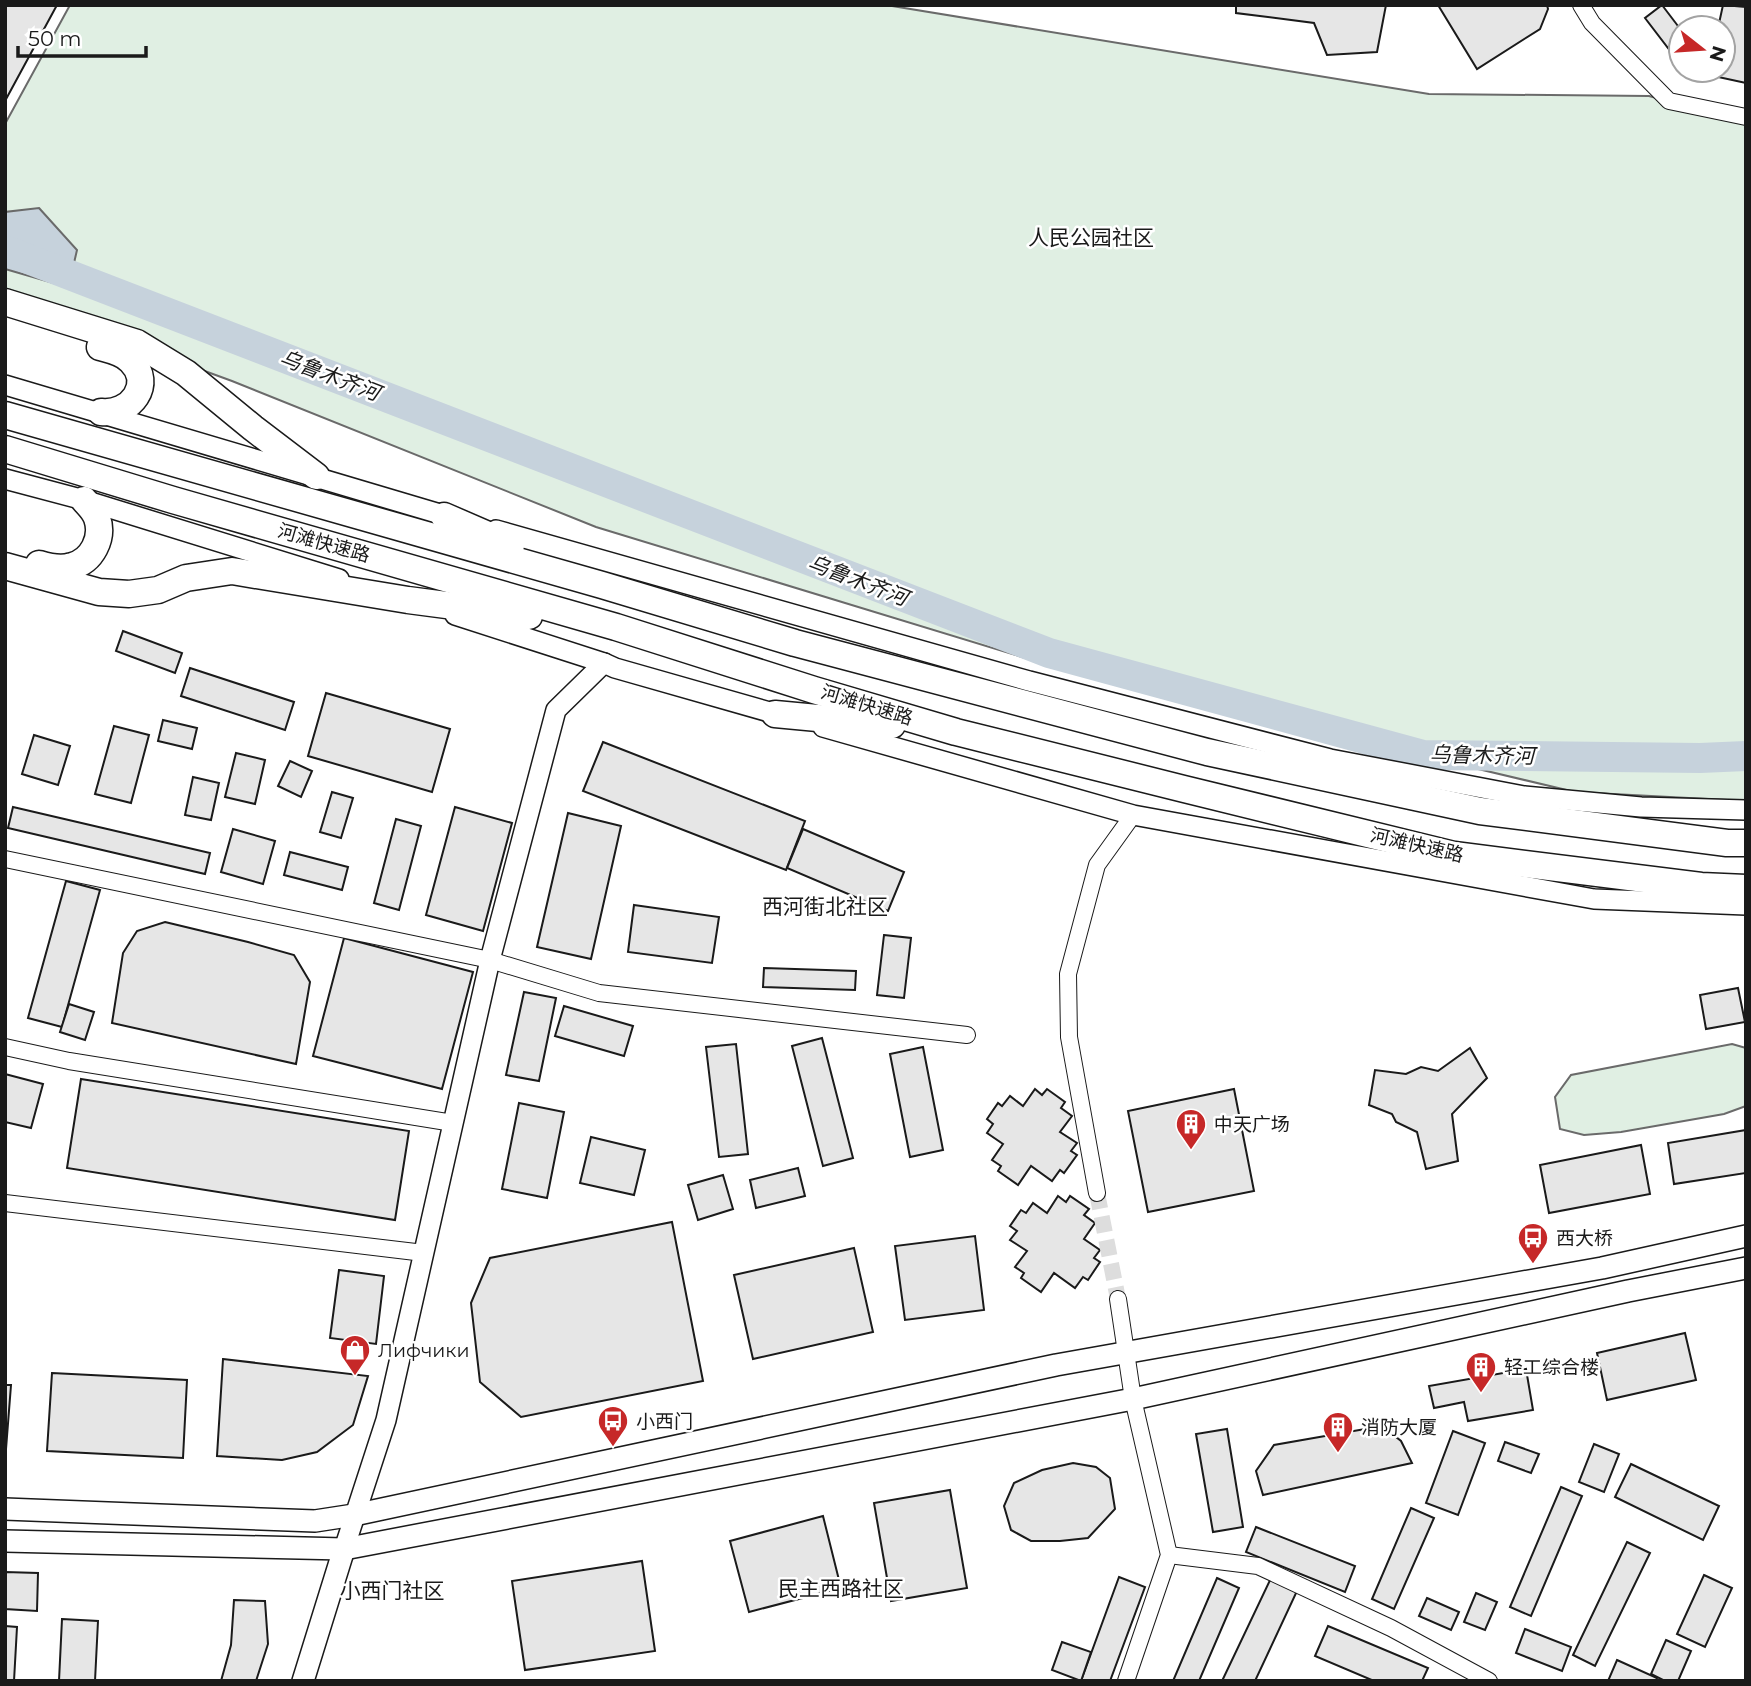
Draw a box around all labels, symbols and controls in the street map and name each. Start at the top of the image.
scale bar [18,14,145,58]
north arrow [1667,14,1737,84]
text: 50 m [28,26,82,51]
text: N [1705,43,1731,65]
district label: 人民公园社区 [1028,225,1154,250]
water label: 乌鲁木齐河 [277,345,387,407]
street label: 河滩快速路 [275,519,373,567]
water label: 乌鲁木齐河 [805,550,915,612]
street label: 河滩快速路 [818,680,916,730]
water label: 乌鲁木齐河 [1429,742,1539,768]
street label: 河滩快速路 [1368,823,1466,867]
district label: 西河街北社区 [762,894,888,919]
building icon: 中天广场 [1174,1107,1208,1151]
place label: 中天广场 [1214,1113,1290,1136]
bus stop icon: 西大桥 [1516,1221,1550,1265]
place label: 西大桥 [1556,1227,1613,1250]
shop icon: Лифчики [338,1333,372,1377]
place label: Лифчики [378,1339,469,1362]
building icon: 轻工综合楼 [1464,1350,1498,1394]
place label: 轻工综合楼 [1504,1356,1599,1379]
bus stop icon: 小西门 [596,1404,630,1448]
place label: 小西门 [636,1410,693,1433]
building icon: 消防大厦 [1321,1410,1355,1454]
place label: 消防大厦 [1361,1416,1437,1439]
district label: 民主西路社区 [778,1576,904,1601]
district label: 小西门社区 [340,1578,445,1603]

